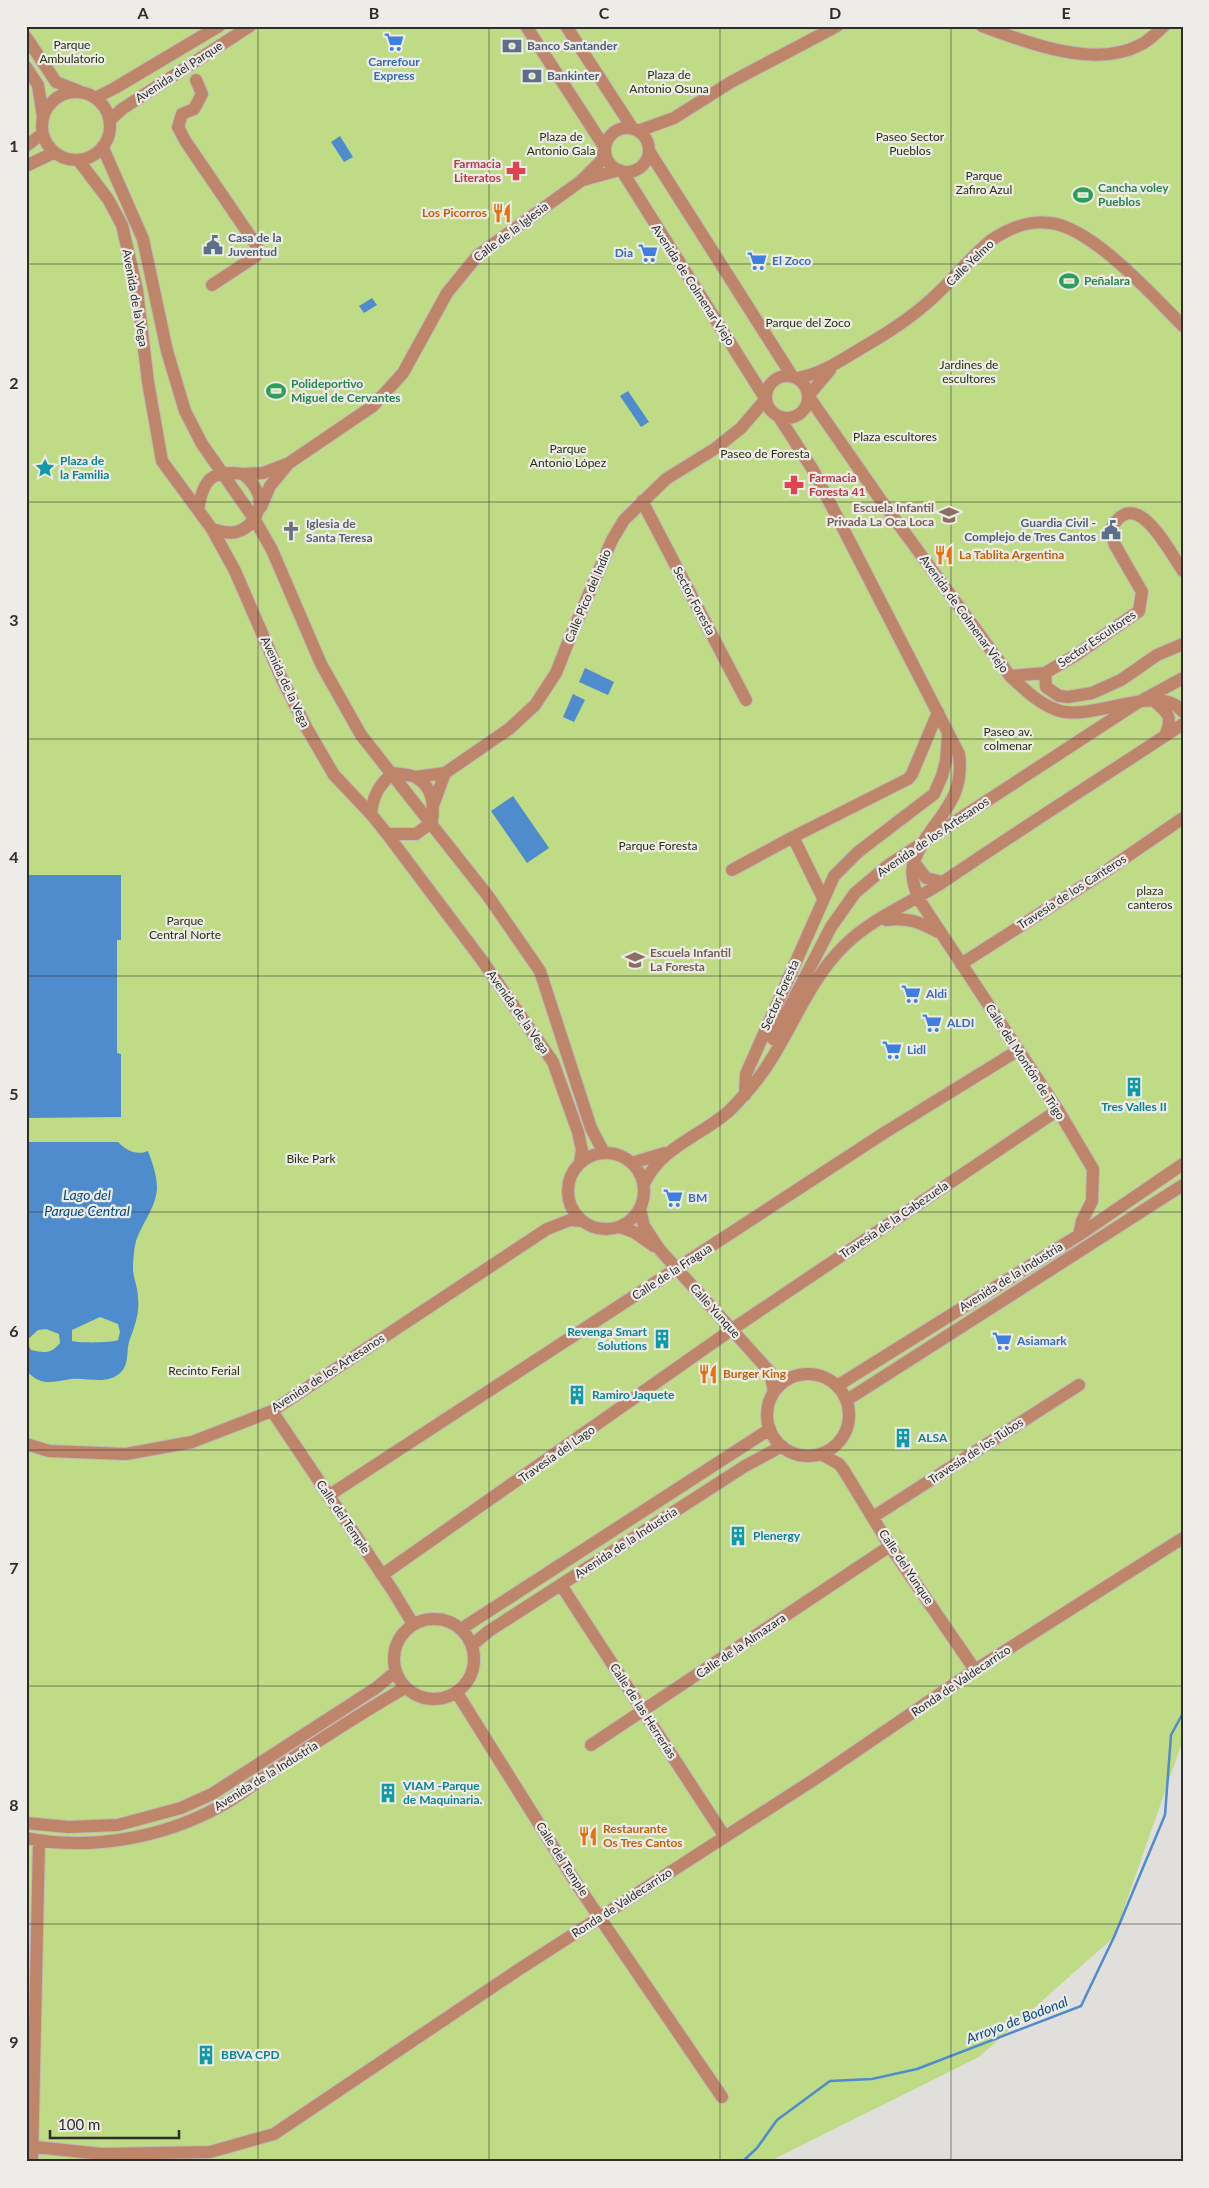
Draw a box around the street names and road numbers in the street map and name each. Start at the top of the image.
street label: Avenida del Parque [132,38,225,105]
street label: Calle de la Iglesia [470,199,551,265]
street label: Avenida de Colmenar Viejo [649,221,738,348]
street label: Calle Yelmo [943,236,997,289]
street label: Avenida de la Vega [120,248,151,348]
street label: Calle Pico del Indio [561,547,614,645]
street label: Avenida de Colmenar Viejo [917,552,1012,676]
street label: Sector Foresta [670,564,719,638]
street label: Sector Escultores [1055,607,1139,670]
street label: Avenida de la Vega [258,634,313,730]
street label: Avenida de los Artesanos [874,793,992,880]
street label: Travesía de los Canteros [1015,851,1129,932]
street label: Sector Foresta [757,957,802,1032]
street label: Avenida de la Vega [484,967,553,1056]
street label: Calle del Montón de Trigo [982,1001,1069,1123]
street label: Travesía de la Cabezuela [837,1178,951,1261]
street label: Avenida de la Industria [956,1239,1065,1315]
street label: Calle de la Fragua [629,1240,715,1303]
street label: Calle Yunque [687,1280,744,1341]
street label: Avenida de los Artesanos [268,1330,387,1415]
street label: Travesía de los Tubos [925,1414,1026,1487]
street label: Travesía del Lago [516,1422,598,1485]
street label: Calle del Temple [313,1477,374,1556]
street label: Avenida de la Industria [572,1504,680,1581]
street label: Calle del Yunque [876,1526,937,1607]
street label: Calle de la Almazara [693,1610,788,1681]
street label: Ronda de Valdecarrizo [908,1642,1013,1719]
street label: Calle de las Herrerías [607,1660,680,1761]
street label: Avenida de la Industria [211,1738,320,1814]
street label: Calle del Temple [533,1819,592,1899]
street label: Ronda de Valdecarrizo [569,1864,675,1941]

